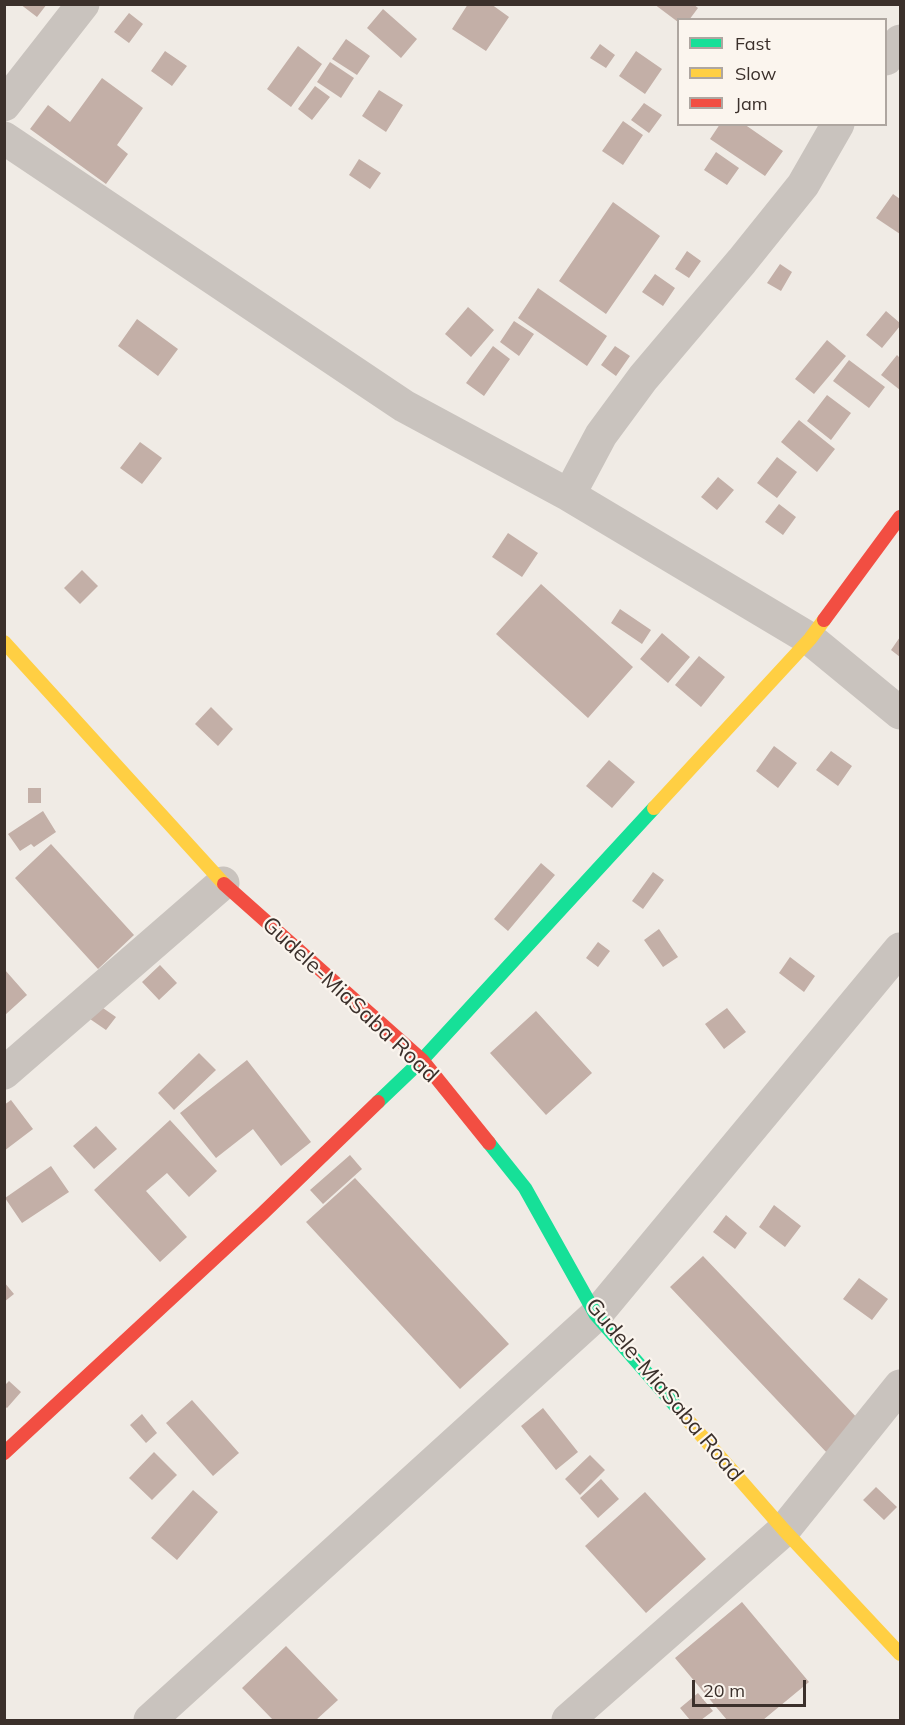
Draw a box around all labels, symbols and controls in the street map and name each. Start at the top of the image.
legend [677,18,887,126]
text: Fast [735,32,771,55]
text: Slow [735,62,776,85]
text: Jam [735,92,768,115]
street label: Gudele-MiaSaba Road [256,912,444,1088]
street label: Gudele-MiaSaba Road [580,1293,748,1487]
scale bar [695,1668,809,1706]
text: 20 m [703,1679,745,1702]

